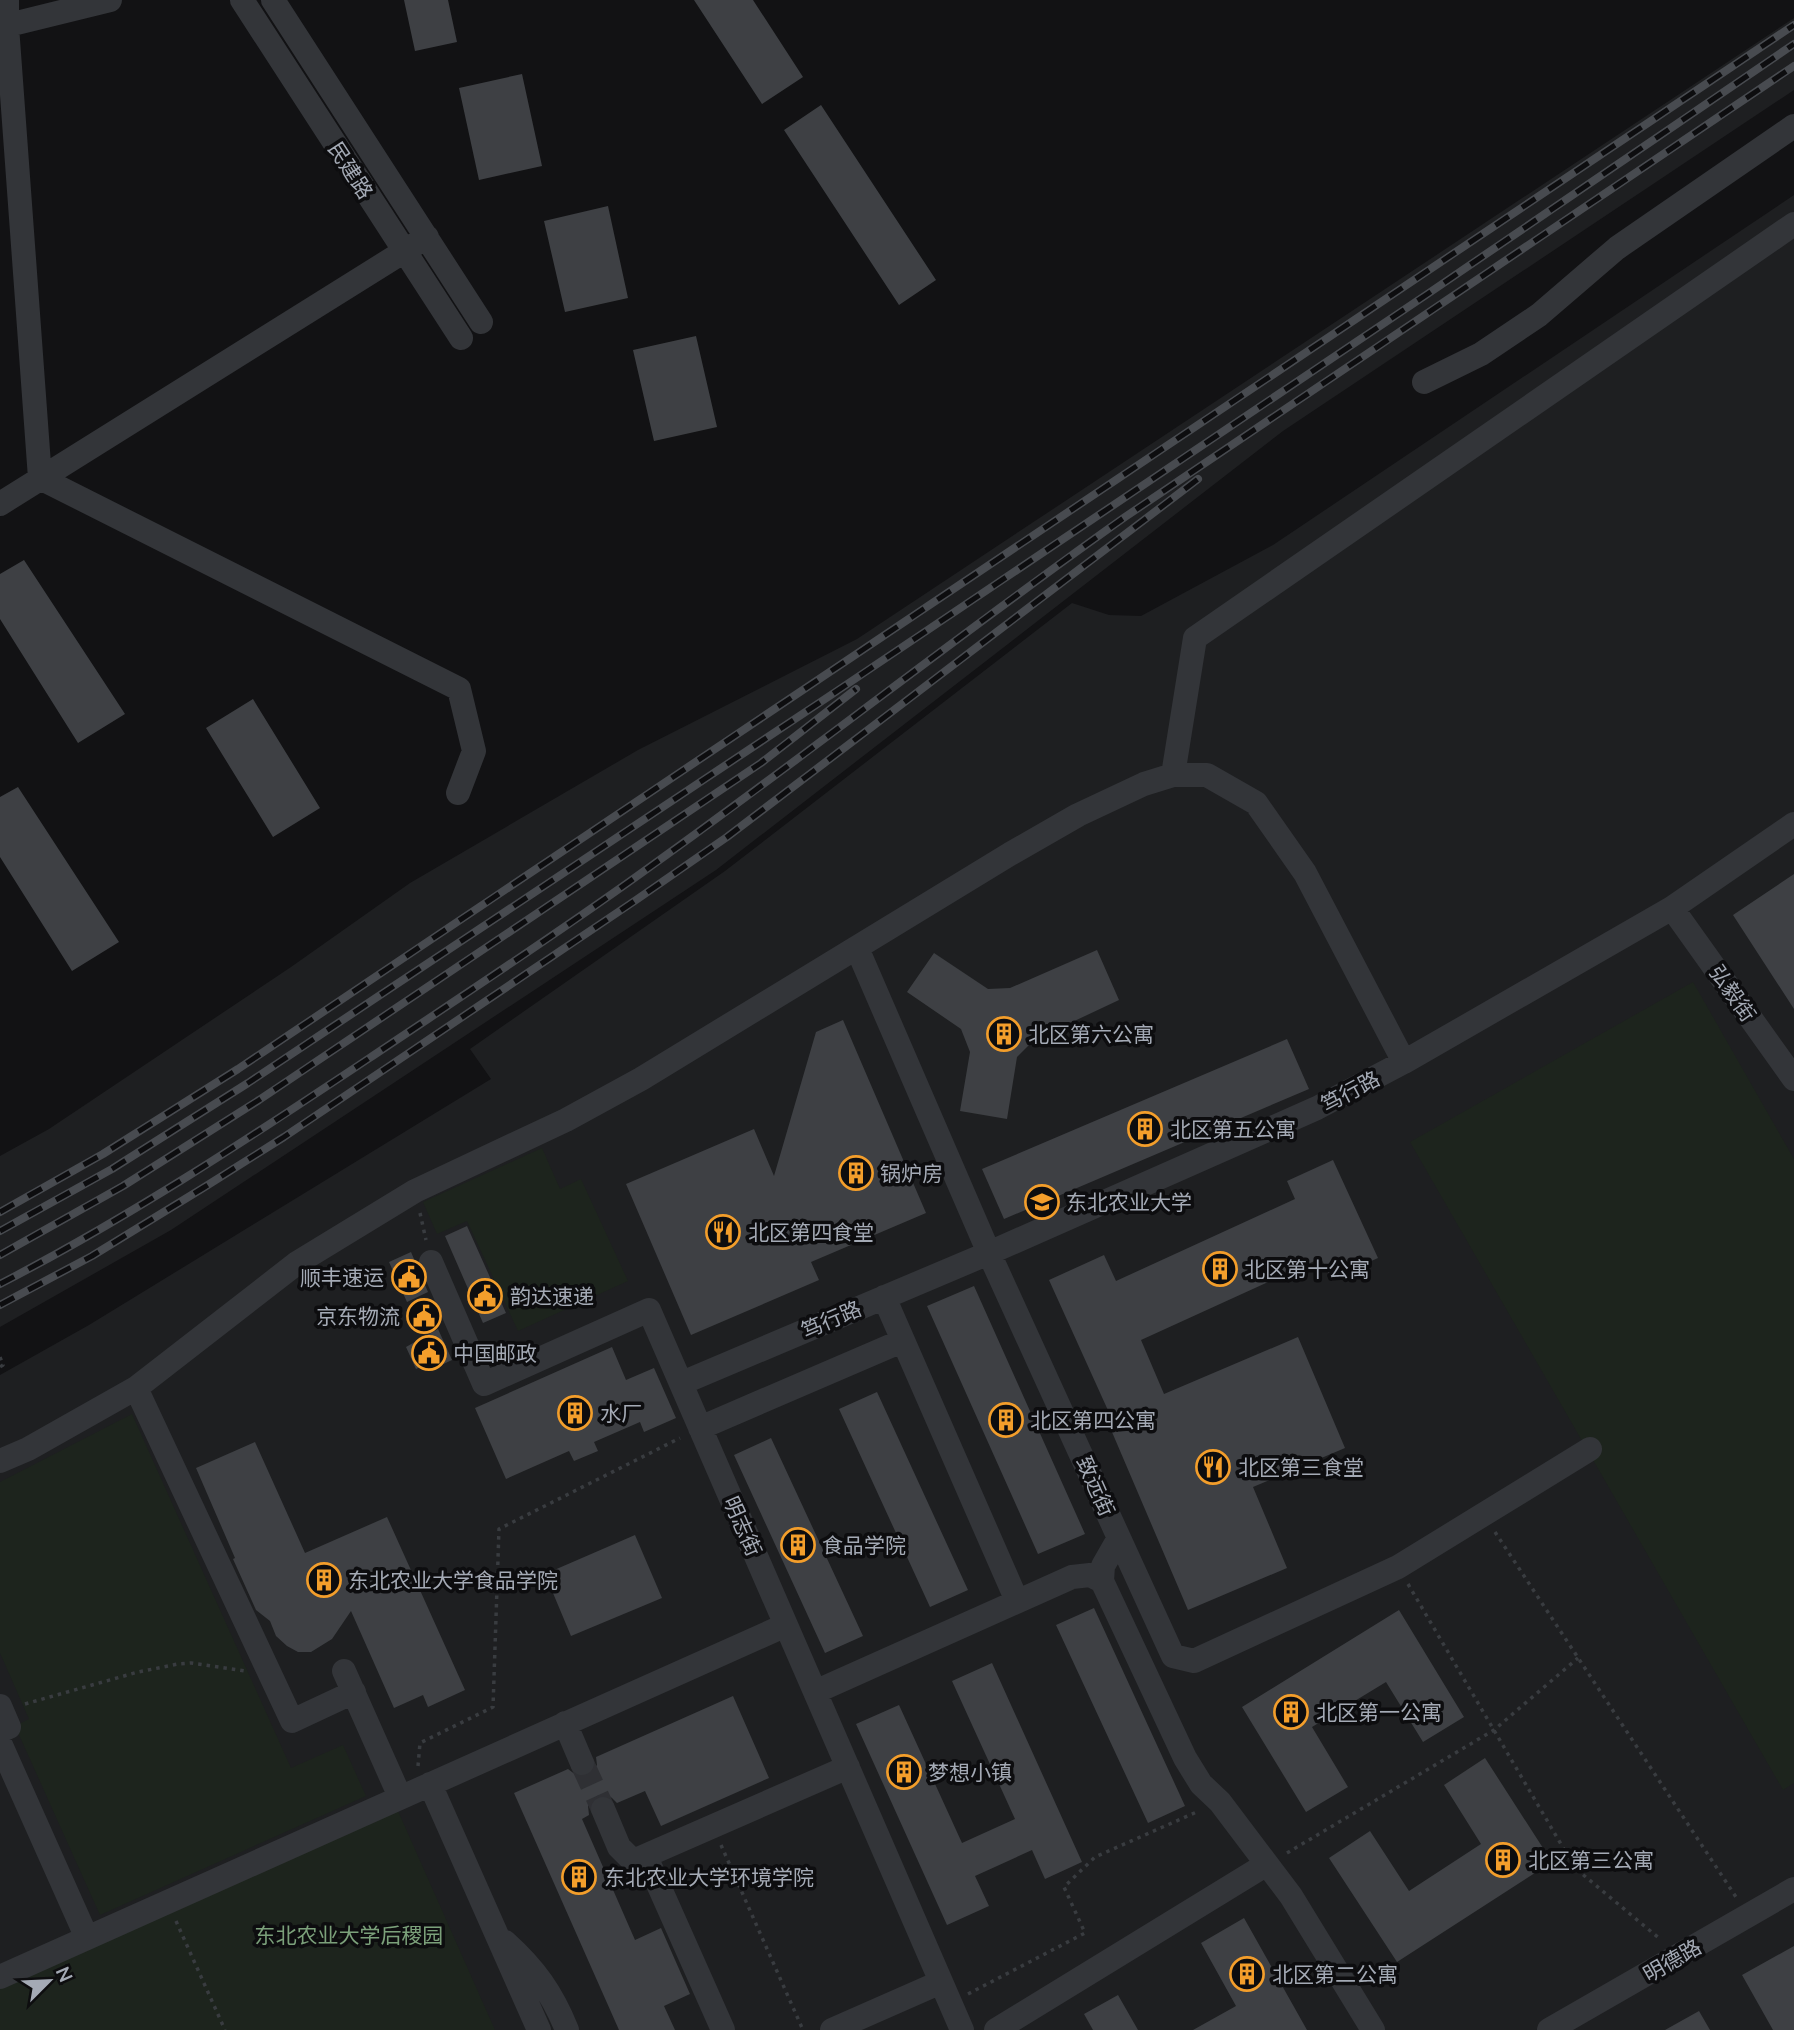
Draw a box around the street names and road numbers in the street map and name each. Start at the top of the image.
street label: 民建路 [323,137,379,203]
street label: 弘毅街 [1704,960,1762,1026]
street label: 笃行路 [1316,1065,1384,1117]
street label: 笃行路 [797,1295,865,1343]
street label: 致远街 [1071,1452,1121,1520]
street label: 明志街 [718,1492,768,1560]
street label: 明德路 [1638,1933,1706,1987]

